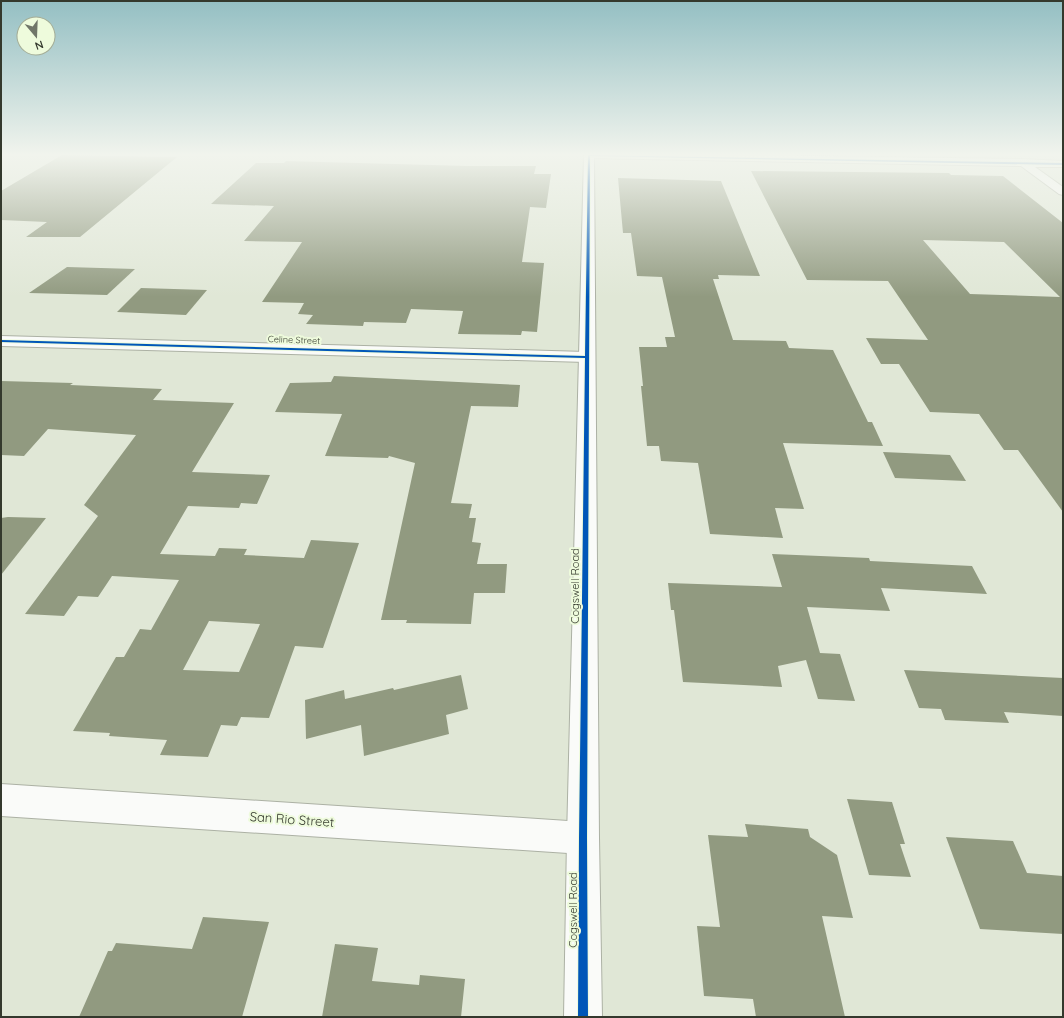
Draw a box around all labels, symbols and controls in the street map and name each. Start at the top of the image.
north arrow [16,16,56,56]
text: N [33,38,45,53]
street label: Celine Street [268,333,320,346]
street label: Cogswell Road [568,548,582,624]
street label: San Rio Street [249,808,335,830]
street label: Cogswell Road [566,872,580,948]

